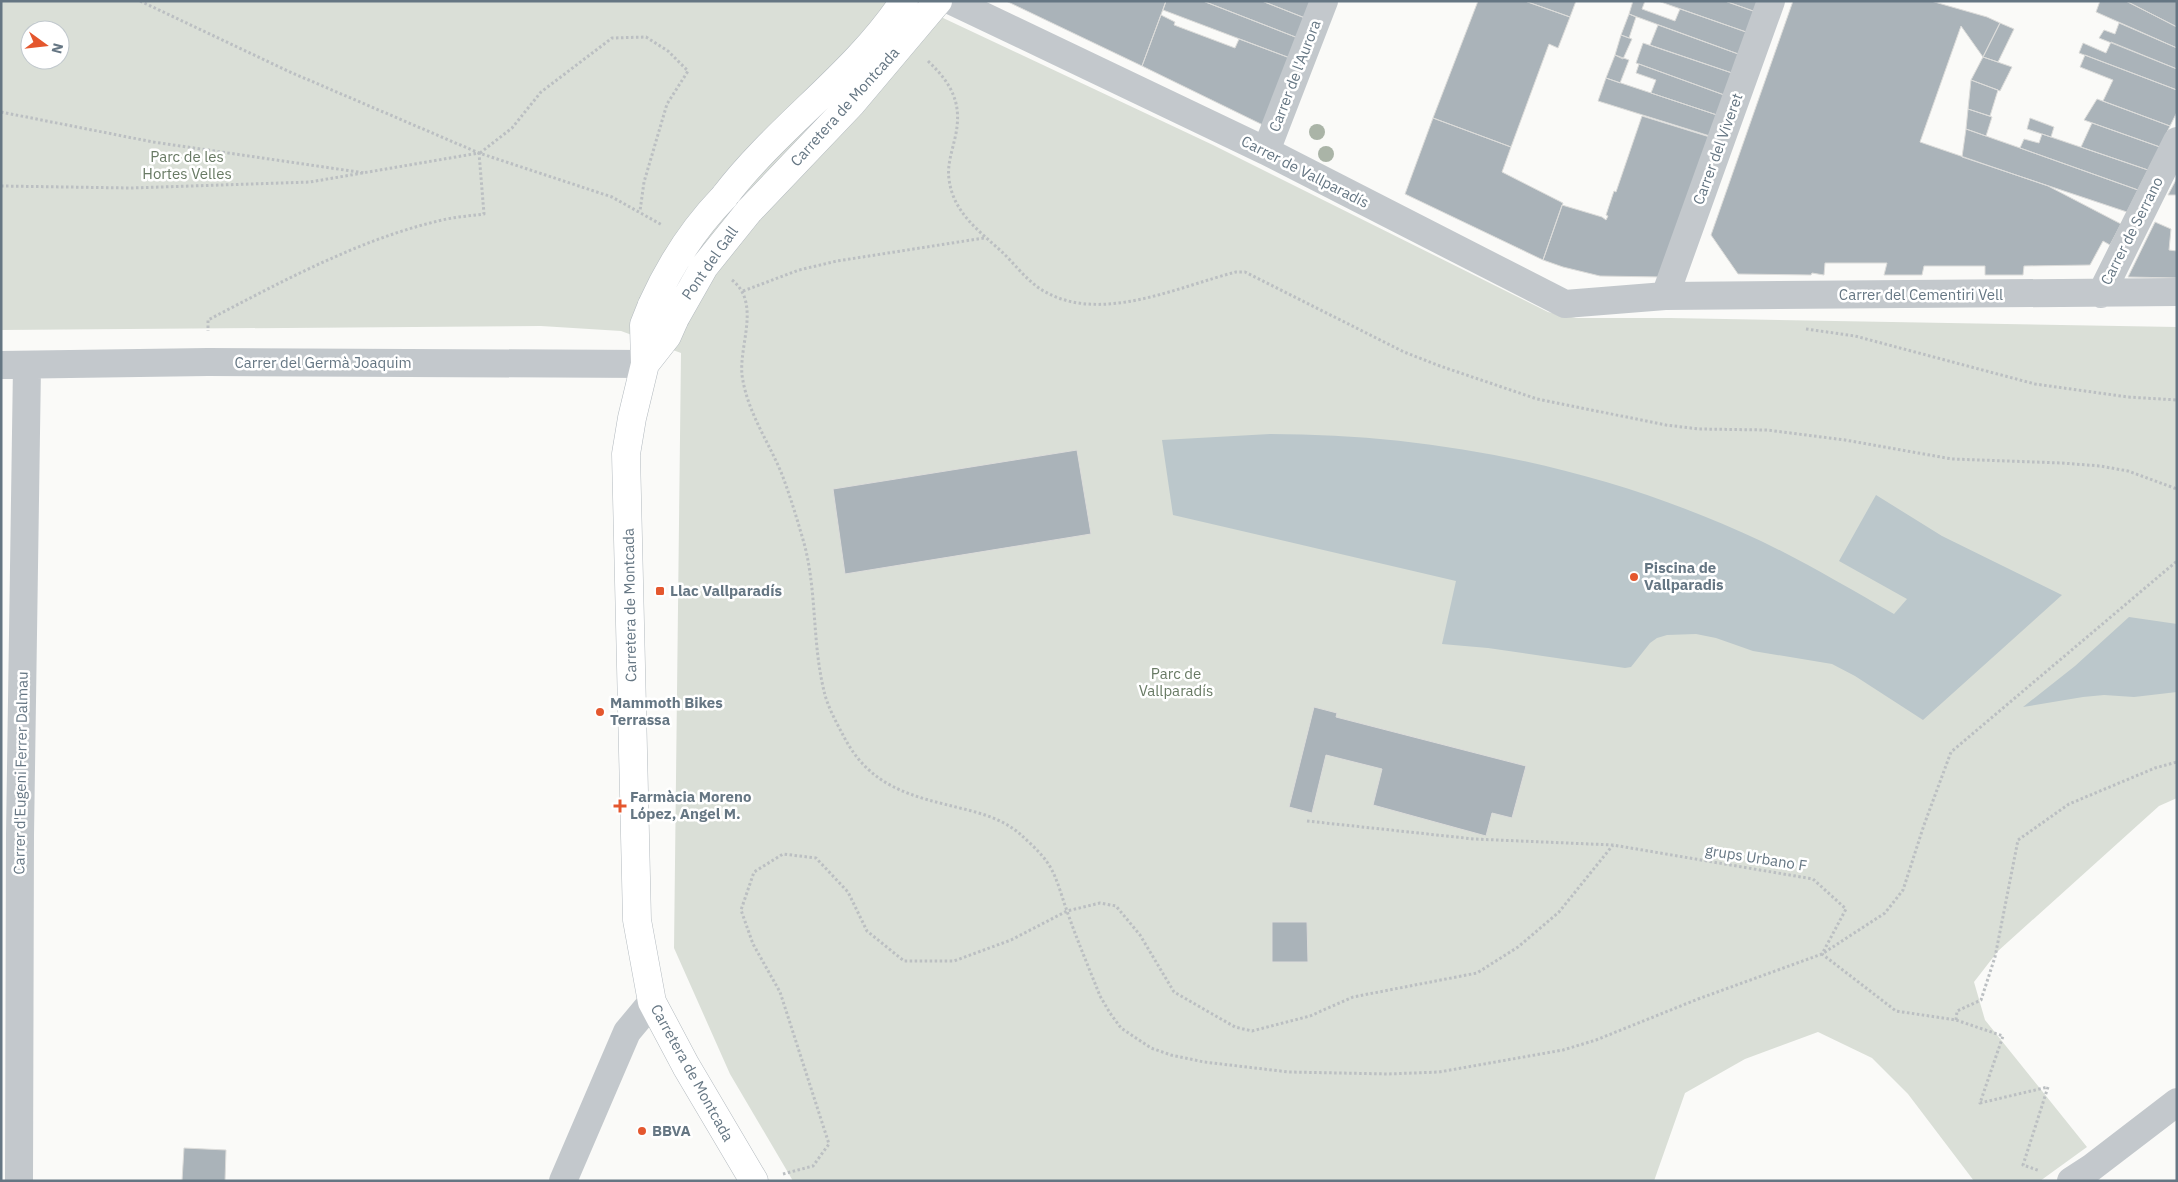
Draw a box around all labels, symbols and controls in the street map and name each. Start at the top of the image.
street label: Carrer de l'Aurora [1264,17,1325,134]
north arrow [20,20,70,70]
text: N [48,41,68,56]
street label: Carretera de Montcada [786,43,903,170]
street label: Carrer del Viveret [1689,90,1747,207]
street label: Carrer de Vallparadís [1238,131,1372,212]
park label: Parc de les Hortes Velles [142,147,232,183]
street label: Carrer de Serrano [2096,174,2167,288]
street label: Pont del Gall [677,222,742,303]
street label: Carrer del Cementiri Vell [1839,285,2003,304]
street label: Carrer del Germà Joaquim [234,353,412,372]
street label: Carretera de Montcada [619,528,640,682]
place label: Piscina de Vallparadis [1644,558,1724,594]
marker: Piscina de Vallparadis [1628,571,1640,583]
place label: Llac Vallparadís [670,581,782,600]
marker: Llac Vallparadís [654,585,666,597]
park label: Parc de Vallparadís [1139,664,1213,700]
street label: Carrer d'Eugeni Ferrer Dalmau [9,671,32,875]
place label: Mammoth Bikes Terrassa [610,693,723,729]
marker: Mammoth Bikes Terrassa [594,706,606,718]
place label: Farmàcia Moreno López, Angel M. [630,787,751,823]
marker: Farmàcia Moreno López, Angel M. [614,800,626,812]
street label: grups Urbano F [1704,840,1808,875]
street label: Carretera de Montcada [647,1001,738,1145]
place label: BBVA [652,1121,691,1140]
marker: BBVA [636,1125,648,1137]

